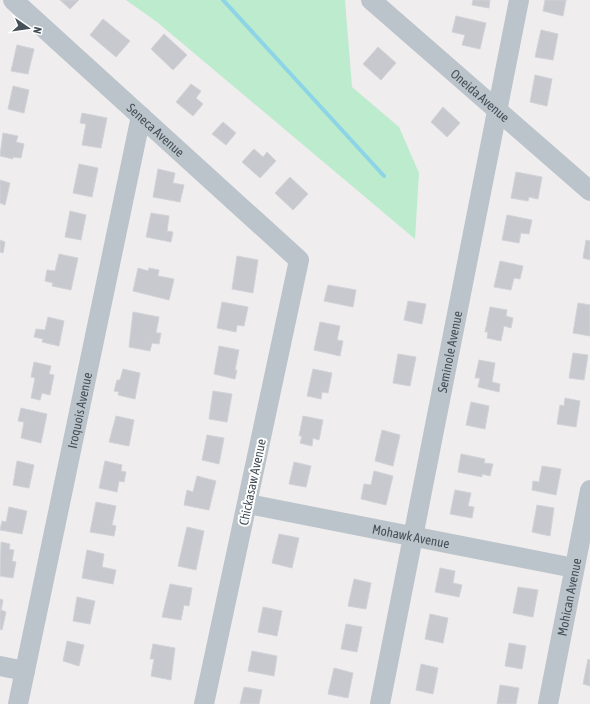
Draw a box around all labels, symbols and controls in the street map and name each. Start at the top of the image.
north arrow [8,8,48,48]
text: N [31,26,44,35]
street label: Oneida Avenue [448,66,512,125]
street label: Seneca Avenue [124,100,187,160]
street label: Seminole Avenue [435,310,465,394]
street label: Iroquois Avenue [65,371,95,450]
street label: Chickasaw Avenue [236,437,269,527]
street label: Mohawk Avenue [371,522,451,551]
street label: Mohican Avenue [555,557,584,637]

